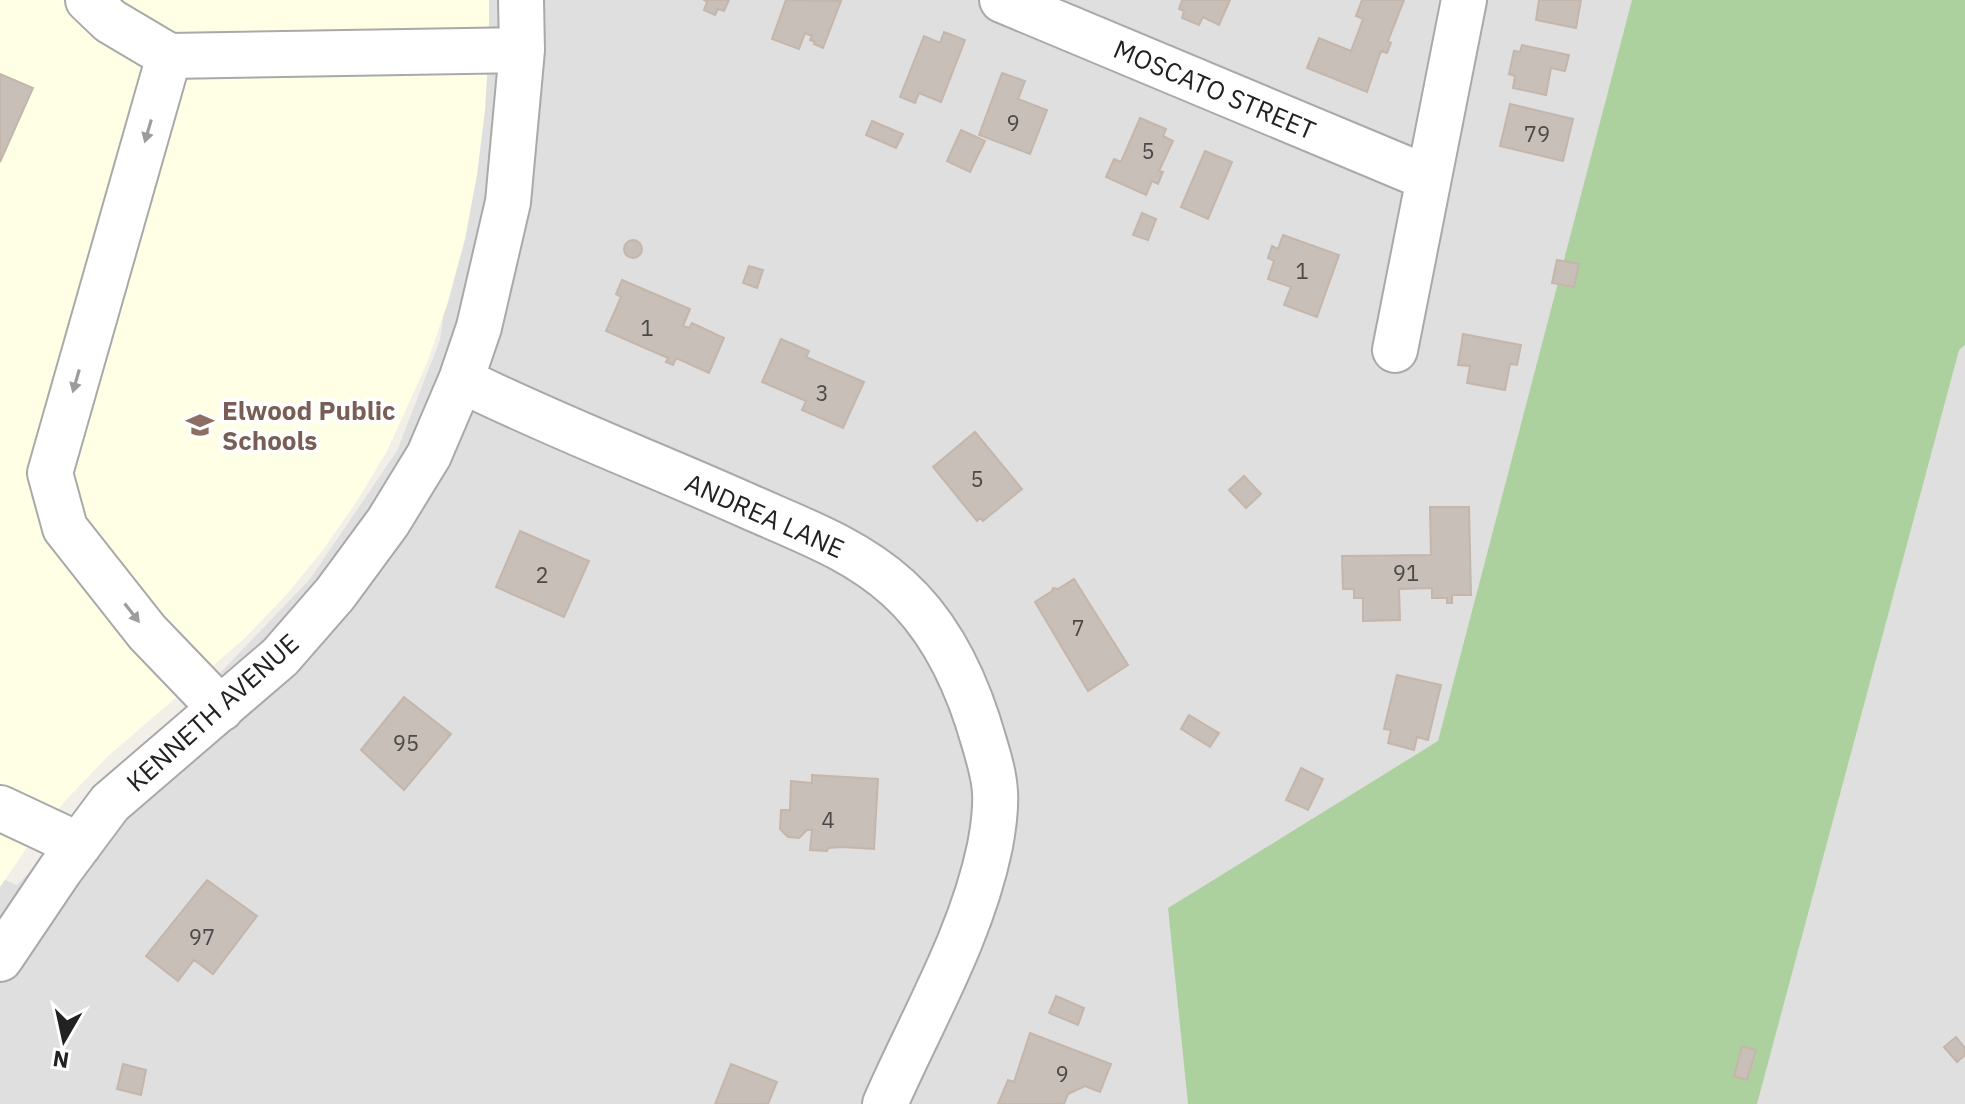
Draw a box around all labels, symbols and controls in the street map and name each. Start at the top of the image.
street label: MOSCATO STREET [1109,31,1321,147]
house number: 9 [1006,108,1020,137]
one-way arrow [141,119,153,144]
house number: 79 [1524,119,1550,148]
house number: 5 [1141,136,1155,165]
house number: 1 [1295,256,1309,285]
house number: 1 [640,313,654,342]
one-way arrow [69,370,82,394]
house number: 3 [815,378,829,407]
place label: Elwood Public Schools [222,393,396,457]
school or university icon: Elwood Public Schools [185,410,215,440]
house number: 5 [970,464,984,493]
street label: ANDREA LANE [680,465,850,565]
house number: 91 [1393,558,1419,587]
house number: 2 [535,560,549,589]
one-way arrow [123,603,139,623]
house number: 7 [1071,613,1085,642]
street label: KENNETH AVENUE [119,626,305,798]
house number: 95 [393,728,419,757]
house number: 4 [821,805,835,834]
house number: 97 [189,922,215,951]
north arrow [24,1000,104,1080]
text: N [51,1045,71,1076]
house number: 9 [1055,1059,1069,1088]

